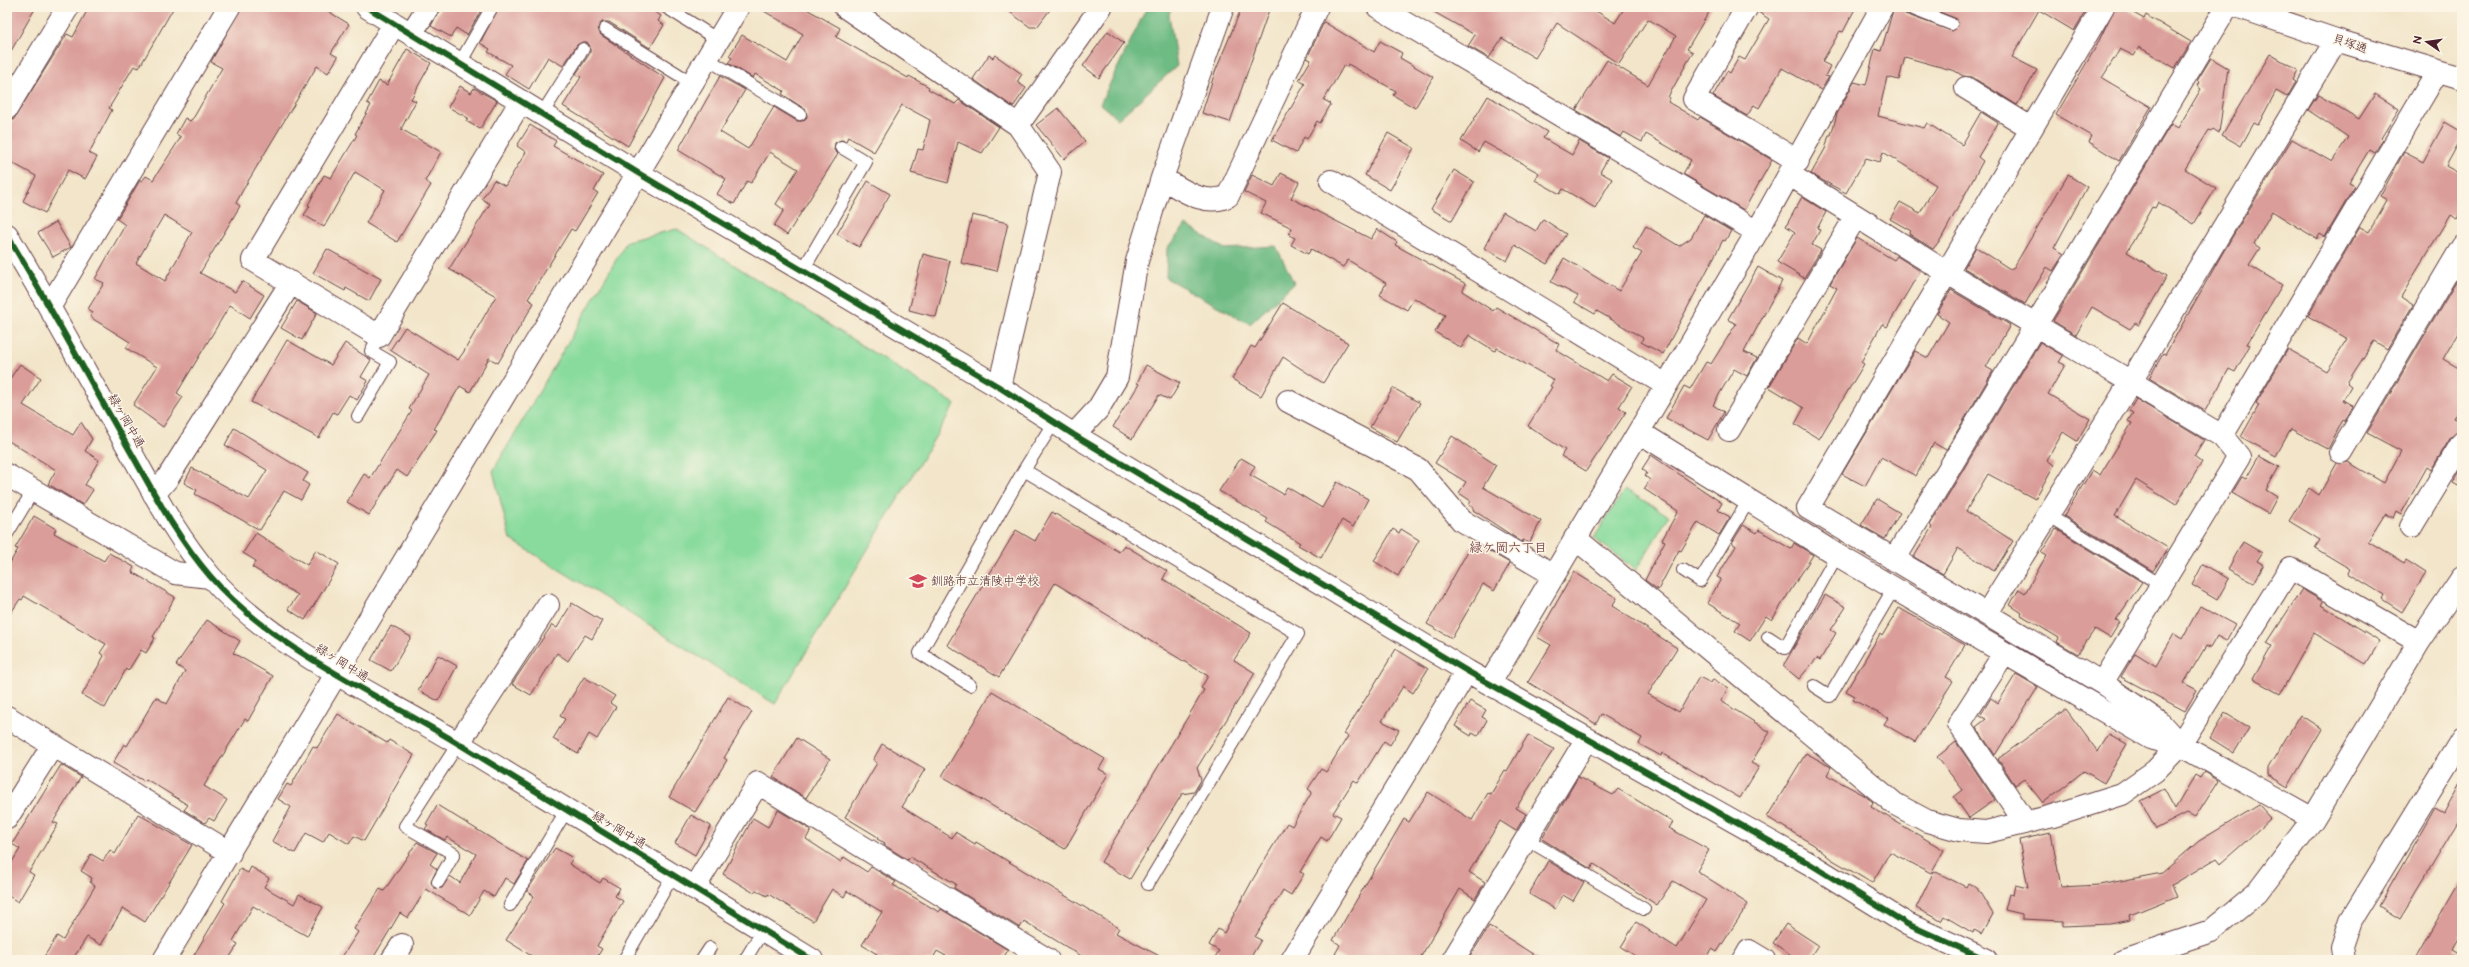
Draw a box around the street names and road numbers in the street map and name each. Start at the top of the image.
street label: 貝塚通 [2331,31,2369,57]
street label: 緑ヶ岡中通 [105,391,147,451]
street label: 緑ヶ岡中通 [313,641,371,685]
street label: 緑ヶ岡中通 [589,808,649,852]

